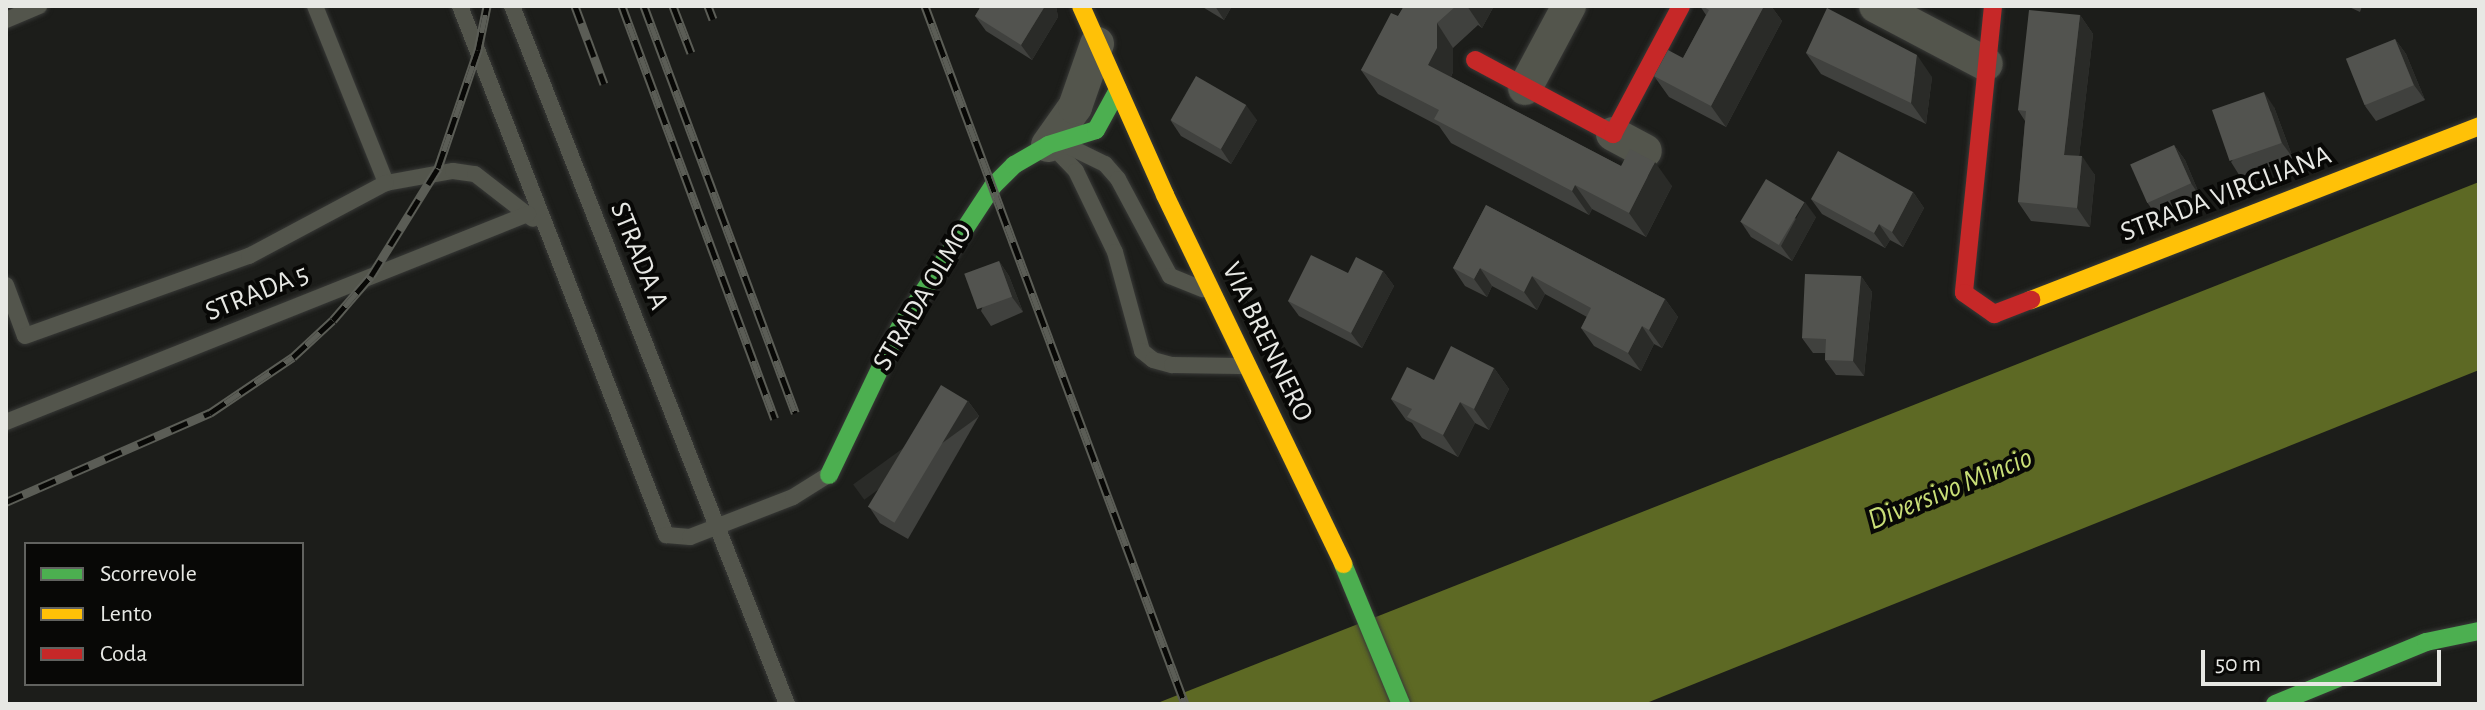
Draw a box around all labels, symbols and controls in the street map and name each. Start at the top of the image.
street label: STRADA VIRGLIANA [2116,138,2336,250]
street label: STRADA A [602,197,676,315]
street label: STRADA OLMO [866,217,980,377]
street label: STRADA 5 [200,257,314,329]
street label: VIA BRENNERO [1214,257,1320,427]
water label: Diversivo Mincio [1862,440,2038,538]
legend [24,542,304,686]
text: Scorrevole [100,562,197,586]
text: Lento [100,602,152,626]
scale bar [2205,634,2445,684]
text: Coda [100,642,147,666]
text: 50 m [2215,652,2261,676]

